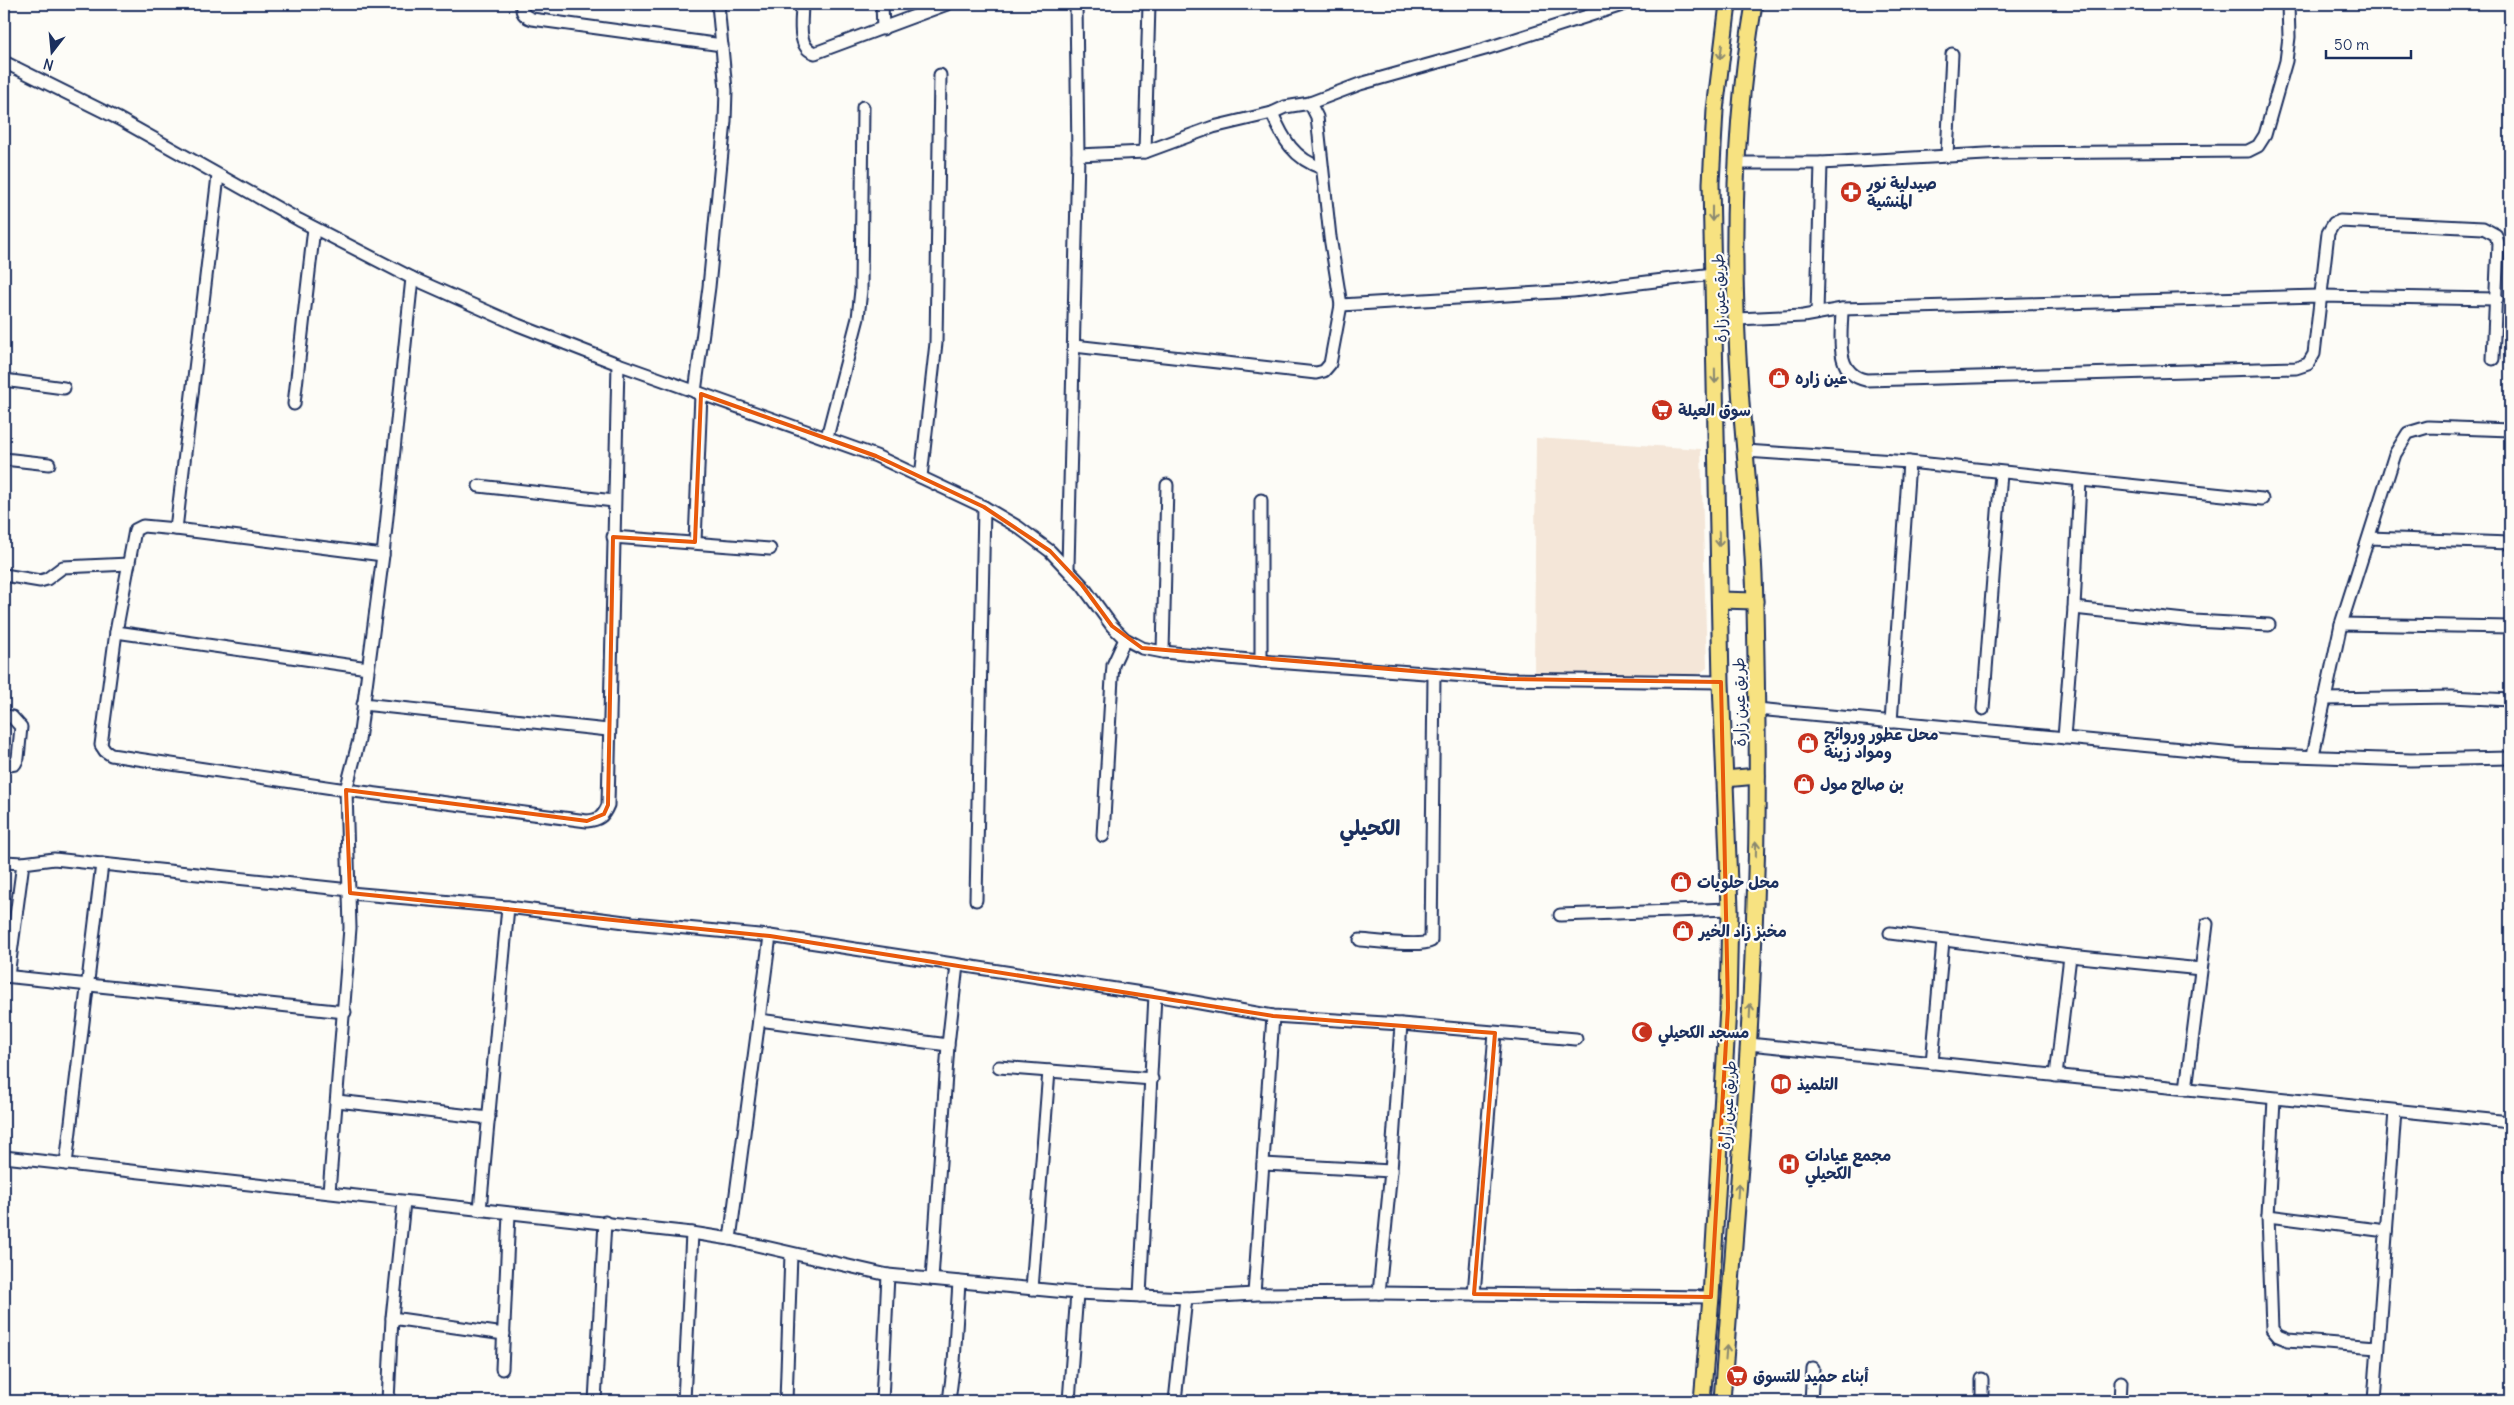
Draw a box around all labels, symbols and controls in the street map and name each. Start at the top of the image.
north arrow [28,28,78,78]
scale bar [2326,28,2412,60]
text: 50 m [2334,35,2369,54]
one-way arrow [1716,44,1726,60]
text: N [41,55,56,74]
place label: صيدلية نور المنشية [1866,173,1937,211]
pharmacy icon: صيدلية نور المنشية [1839,180,1863,204]
one-way arrow [1707,206,1716,222]
street label: طريق عين زارة [1707,253,1731,343]
shop icon: عين زاره [1767,366,1791,390]
one-way arrow [1710,368,1720,384]
place label: عين زاره [1795,368,1848,388]
supermarket icon: سوق العيلة [1650,398,1674,422]
place label: سوق العيلة [1678,400,1751,421]
one-way arrow [1714,531,1723,547]
street label: طريق عين زارة [1728,657,1750,747]
place label: محل عطور وروائح ومواد زينة [1824,724,1938,764]
shop icon: محل عطور وروائح ومواد زينة [1796,731,1820,755]
shop icon: بن صالح مول [1792,772,1816,796]
place label: بن صالح مول [1820,774,1904,795]
district label: الكحيلي [1340,814,1400,847]
one-way arrow [1751,841,1761,857]
shop icon: محل حلويات [1669,870,1693,894]
place label: محل حلويات [1697,872,1779,894]
shop icon: مخبز زاد الخير [1671,919,1695,943]
place label: مخبز زاد الخير [1697,921,1787,941]
one-way arrow [1746,1003,1755,1019]
mosque icon: مسجد الكحيلي [1630,1020,1654,1044]
place label: مسجد الكحيلي [1658,1022,1749,1047]
street label: طريق عين زارة [1714,1060,1740,1150]
library icon: التلميذ [1769,1072,1793,1096]
place label: التلميذ [1797,1074,1838,1094]
place label: مجمع عيادات الكحيلي [1805,1145,1891,1188]
hospital icon: مجمع عيادات الكحيلي [1777,1152,1801,1176]
one-way arrow [1733,1183,1742,1199]
one-way arrow [1721,1345,1730,1361]
supermarket icon: أبناء حميد للتسوق [1725,1364,1749,1388]
place label: أبناء حميد للتسوق [1753,1366,1869,1388]

